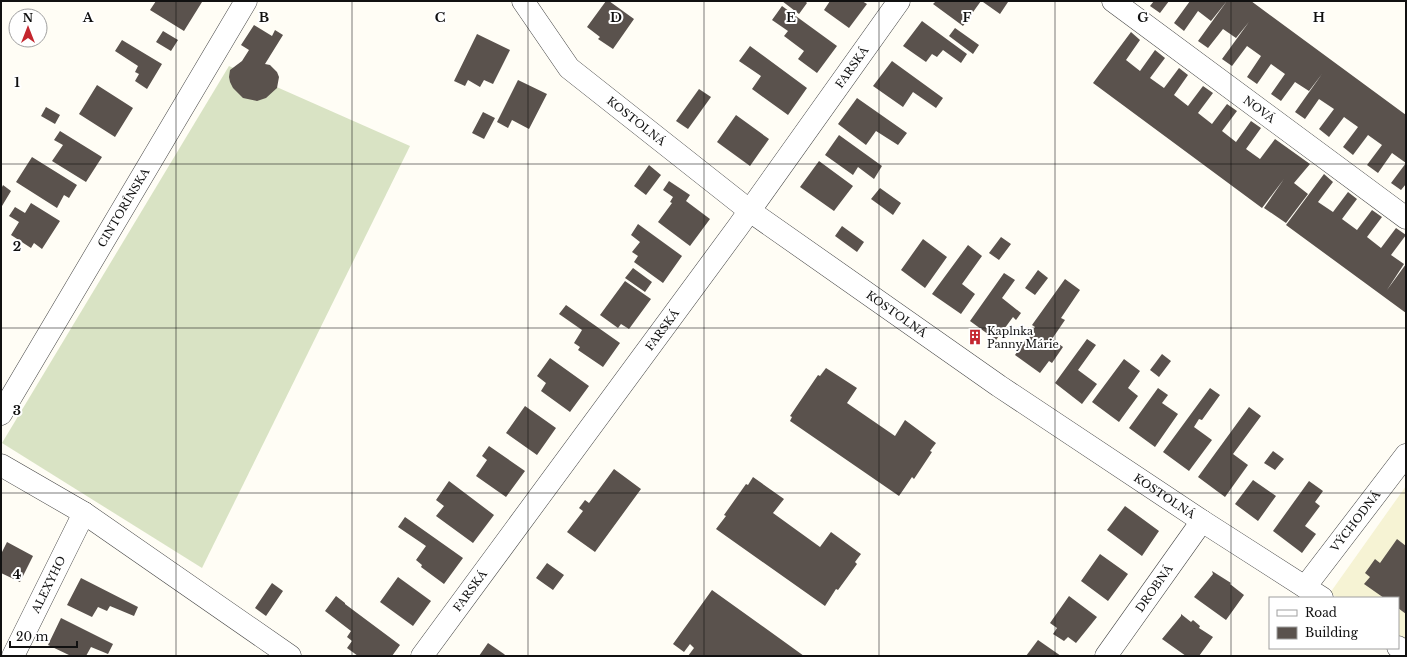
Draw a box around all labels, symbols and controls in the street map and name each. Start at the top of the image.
north arrow [8,8,48,48]
text: A [82,9,94,26]
text: B [259,9,269,26]
text: C [435,9,446,26]
text: D [610,9,622,26]
text: E [786,9,796,26]
text: F [963,9,972,26]
text: G [1137,9,1149,26]
text: H [1313,9,1325,26]
text: N [23,11,34,25]
street label: FARSKÁ [832,43,872,91]
text: 1 [14,74,20,91]
street label: NOVÁ [1241,93,1278,126]
street label: KOSTOLNÁ [604,94,669,149]
street label: CINTORÍNSKA [95,165,153,250]
text: 2 [13,238,21,255]
street label: KOSTOLNÁ [863,288,930,340]
street label: FARSKÁ [642,306,682,353]
place label: Kaplnka Panny Márie [987,324,1059,351]
building icon: Kaplnka Panny Márie [966,328,984,346]
text: 3 [13,402,21,419]
street label: KOSTOLNÁ [1131,471,1198,522]
street label: VÝCHODNÁ [1327,487,1384,555]
street label: ALEXYHO [28,553,69,616]
street label: DROBNÁ [1132,561,1176,615]
text: 4 [13,566,22,583]
street label: FARSKÁ [450,567,490,614]
legend [1269,597,1399,649]
text: Road [1305,605,1337,620]
scale bar [10,623,77,649]
text: Building [1305,625,1359,640]
text: 20 m [16,629,48,644]

